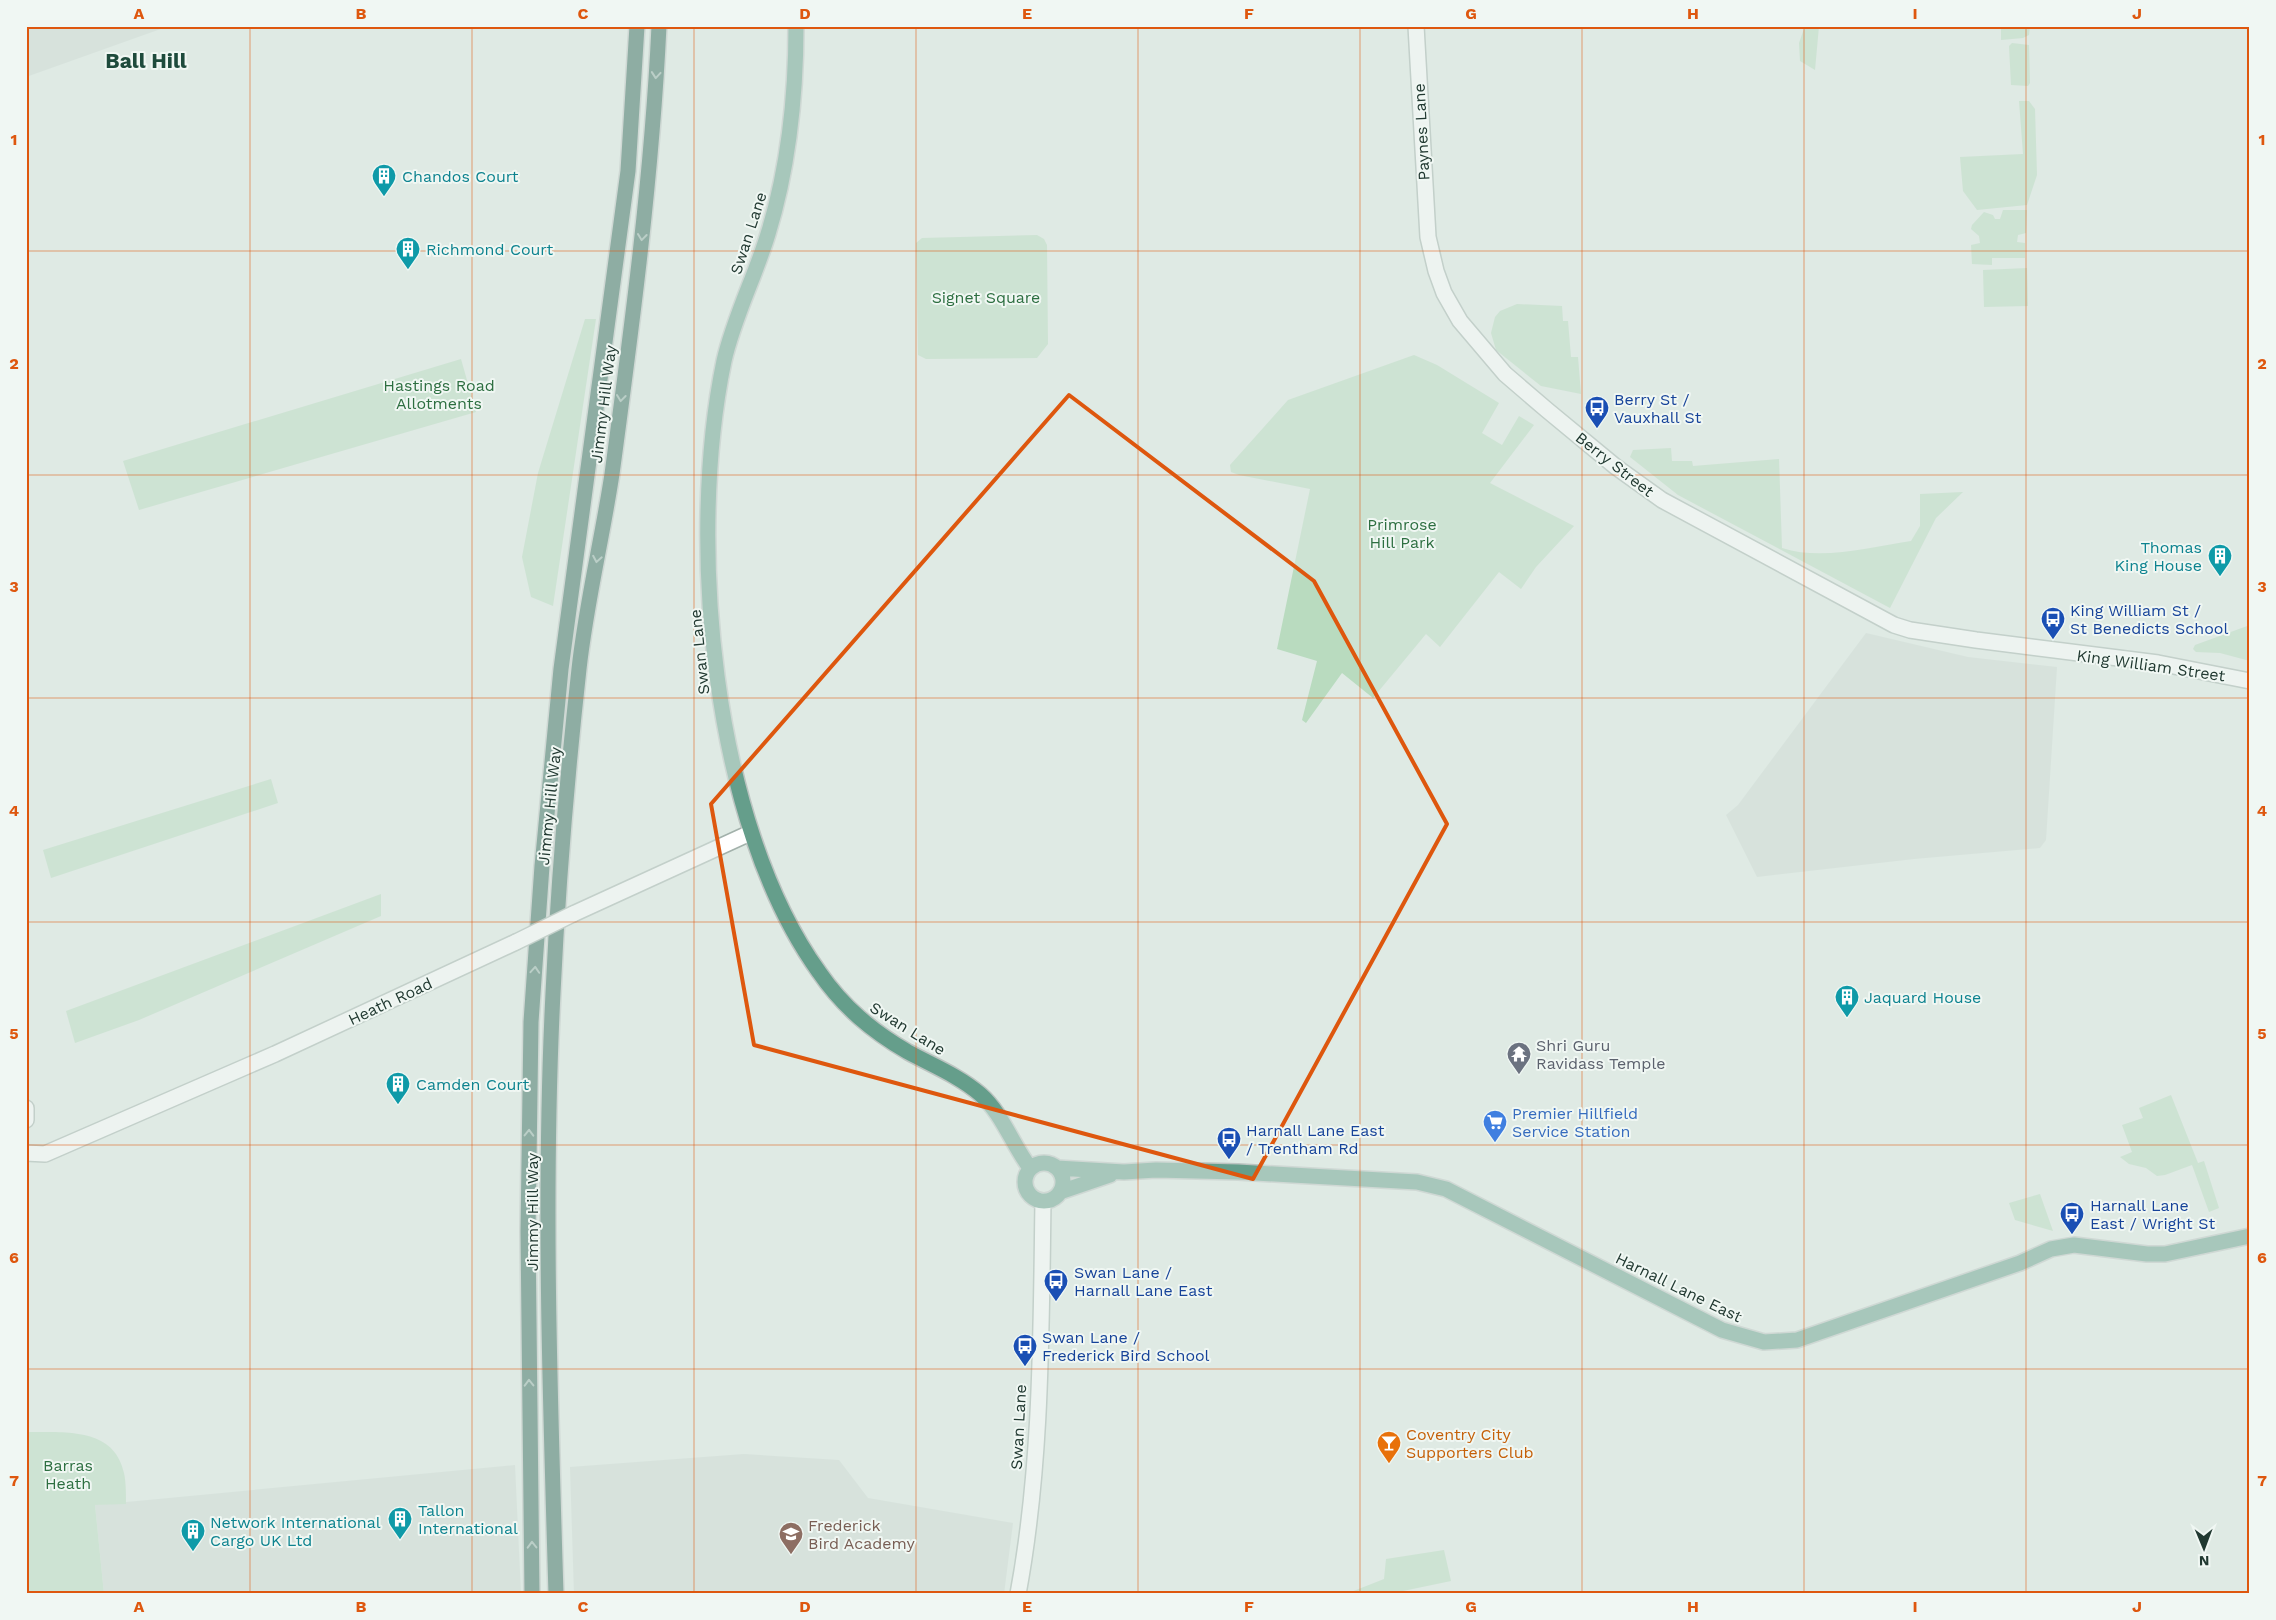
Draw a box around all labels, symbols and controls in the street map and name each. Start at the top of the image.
text: A [134,4,145,23]
text: B [356,4,367,23]
text: C [578,4,589,23]
text: D [799,4,811,23]
text: E [1022,4,1032,23]
text: F [1244,4,1254,23]
text: G [1465,4,1477,23]
text: H [1687,4,1699,23]
text: I [1912,4,1918,23]
text: J [2132,4,2142,23]
district label: Ball Hill [105,48,187,73]
one-way arrow [651,71,662,79]
street label: Paynes Lane [1409,83,1434,181]
text: 1 [11,130,17,149]
text: 1 [2259,130,2265,149]
building icon: Chandos Court [371,163,397,197]
place label: Chandos Court [402,167,519,186]
street label: Swan Lane [726,189,771,277]
one-way arrow [637,233,648,241]
building icon: Richmond Court [395,236,421,270]
place label: Richmond Court [426,240,553,259]
park label: Signet Square [932,288,1040,307]
street label: Jimmy Hill Way [587,343,620,464]
text: 2 [9,354,19,373]
text: 2 [2257,354,2267,373]
park label: Hastings Road Allotments [383,376,495,413]
place label: Berry St / Vauxhall St [1614,390,1702,427]
one-way arrow [616,394,627,402]
bus stop icon: Berry St / Vauxhall St [1584,395,1610,429]
street label: Berry Street [1572,428,1658,501]
park label: Primrose Hill Park [1367,515,1437,552]
place label: Thomas King House [2115,538,2202,575]
building icon: Thomas King House [2207,543,2233,577]
one-way arrow [593,554,603,563]
text: 3 [9,577,19,596]
text: 3 [2257,577,2267,596]
place label: King William St / St Benedicts School [2070,601,2228,638]
bus stop icon: King William St / St Benedicts School [2040,606,2066,640]
street label: Swan Lane [686,608,713,696]
street label: King William Street [2075,646,2227,685]
street label: Jimmy Hill Way [534,745,565,866]
text: 4 [9,801,19,820]
text: 4 [2257,801,2267,820]
one-way arrow [529,966,540,974]
street label: Heath Road [345,974,435,1029]
building icon: Jaquard House [1834,984,1860,1018]
place label: Jaquard House [1864,988,1981,1007]
street label: Swan Lane [866,998,949,1059]
text: 5 [9,1024,19,1043]
text: 5 [2257,1024,2267,1043]
place label: Shri Guru Ravidass Temple [1536,1036,1666,1073]
temple icon: Shri Guru Ravidass Temple [1506,1041,1532,1075]
building icon: Camden Court [385,1071,411,1105]
place label: Camden Court [416,1075,529,1094]
place label: Premier Hillfield Service Station [1512,1104,1638,1141]
supermarket icon: Premier Hillfield Service Station [1482,1109,1508,1143]
place label: Harnall Lane East / Trentham Rd [1246,1121,1385,1158]
bus stop icon: Harnall Lane East / Trentham Rd [1216,1126,1242,1160]
one-way arrow [524,1128,534,1136]
street label: Jimmy Hill Way [523,1152,542,1271]
place label: Harnall Lane East / Wright St [2090,1196,2215,1233]
bus stop icon: Harnall Lane East / Wright St [2059,1201,2085,1235]
text: 6 [9,1248,19,1267]
text: 6 [2257,1248,2267,1267]
street label: Harnall Lane East [1612,1249,1745,1326]
place label: Swan Lane / Harnall Lane East [1074,1263,1213,1300]
bus stop icon: Swan Lane / Harnall Lane East [1043,1268,1069,1302]
place label: Swan Lane / Frederick Bird School [1042,1328,1210,1365]
bus stop icon: Swan Lane / Frederick Bird School [1012,1333,1038,1367]
one-way arrow [524,1378,534,1386]
street label: Swan Lane [1007,1384,1030,1470]
place label: Coventry City Supporters Club [1406,1425,1534,1462]
bar icon: Coventry City Supporters Club [1376,1430,1402,1464]
park label: Barras Heath [43,1456,93,1493]
text: 7 [9,1471,19,1490]
text: 7 [2257,1471,2267,1490]
place label: Tallon International [418,1501,518,1538]
building icon: Tallon International [387,1506,413,1540]
place label: Network International Cargo UK Ltd [210,1513,381,1550]
place label: Frederick Bird Academy [808,1516,916,1553]
building icon: Network International Cargo UK Ltd [180,1518,206,1552]
school or university icon: Frederick Bird Academy [778,1521,804,1555]
north arrow [2178,1522,2228,1572]
one-way arrow [526,1541,537,1549]
text: N [2199,1553,2210,1569]
text: A [134,1597,145,1616]
text: B [356,1597,367,1616]
text: C [578,1597,589,1616]
text: D [799,1597,811,1616]
text: E [1022,1597,1032,1616]
text: F [1244,1597,1254,1616]
text: G [1465,1597,1477,1616]
text: H [1687,1597,1699,1616]
text: I [1912,1597,1918,1616]
text: J [2132,1597,2142,1616]

